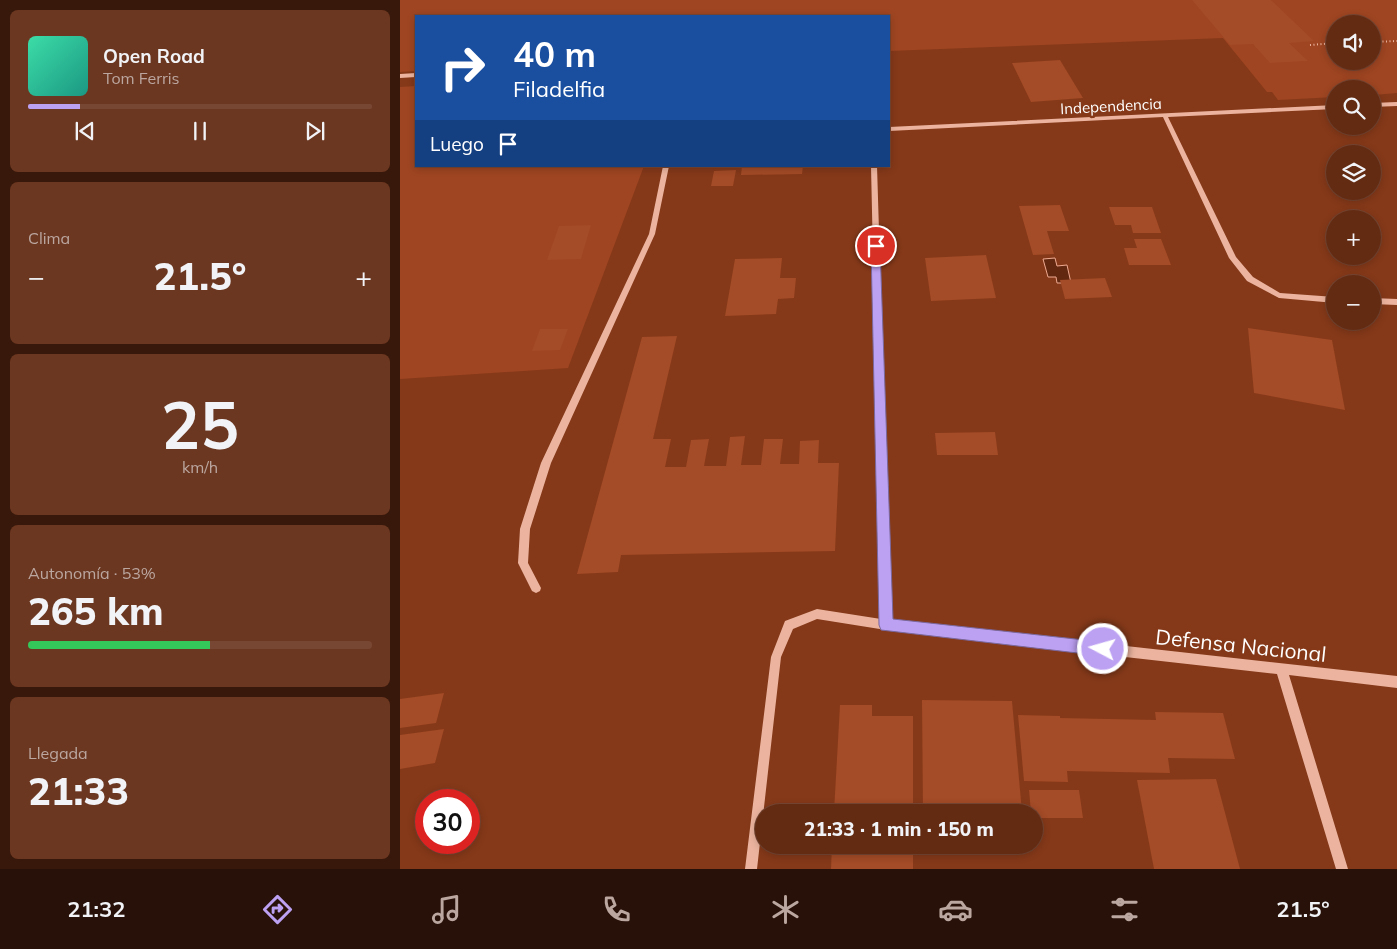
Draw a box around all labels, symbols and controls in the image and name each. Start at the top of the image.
map controls [1326,15,1381,330]
button: sound [1326,15,1381,70]
text: 40 m [513,32,596,76]
icon: right [430,35,495,100]
text: Open Road [103,44,205,68]
text: Tom Ferris [103,68,180,88]
text: Filadelfia [513,75,605,103]
button: search [1326,80,1381,135]
street label: Independencia [1060,94,1162,118]
icon: previous [71,117,99,145]
icon: pause [186,117,214,145]
icon: next [301,117,329,145]
icon: arrive [494,130,522,158]
text: Luego [430,132,484,156]
button: layers [1326,145,1381,200]
button: + [1326,210,1381,265]
pin [855,225,897,267]
text: Clima [28,228,70,248]
icon: arrive [862,232,890,260]
text: 21.5° [154,252,246,300]
text: − [28,259,45,294]
text: + [355,259,372,294]
button: − [1326,275,1381,330]
text: 25 [161,384,239,465]
text: km/h [182,457,218,477]
text: Autonomía · 53% [28,563,156,583]
text: 265 km [28,587,164,635]
position arrow [1076,622,1128,674]
street label: Defensa Nacional [1154,623,1328,667]
text: Llegada [28,743,88,763]
text: 21:33 [28,767,129,815]
speed limit sign: 30 [415,789,480,854]
text: 21:33 · 1 min · 150 m [804,817,994,841]
icon: directions [260,892,295,927]
icon: music [429,892,464,927]
icon: phone [599,892,634,927]
icon: climate [768,892,803,927]
icon: car [938,892,973,927]
icon: filters [1107,892,1142,927]
text: 21:32 [67,895,125,923]
text: 21.5° [1276,895,1330,923]

